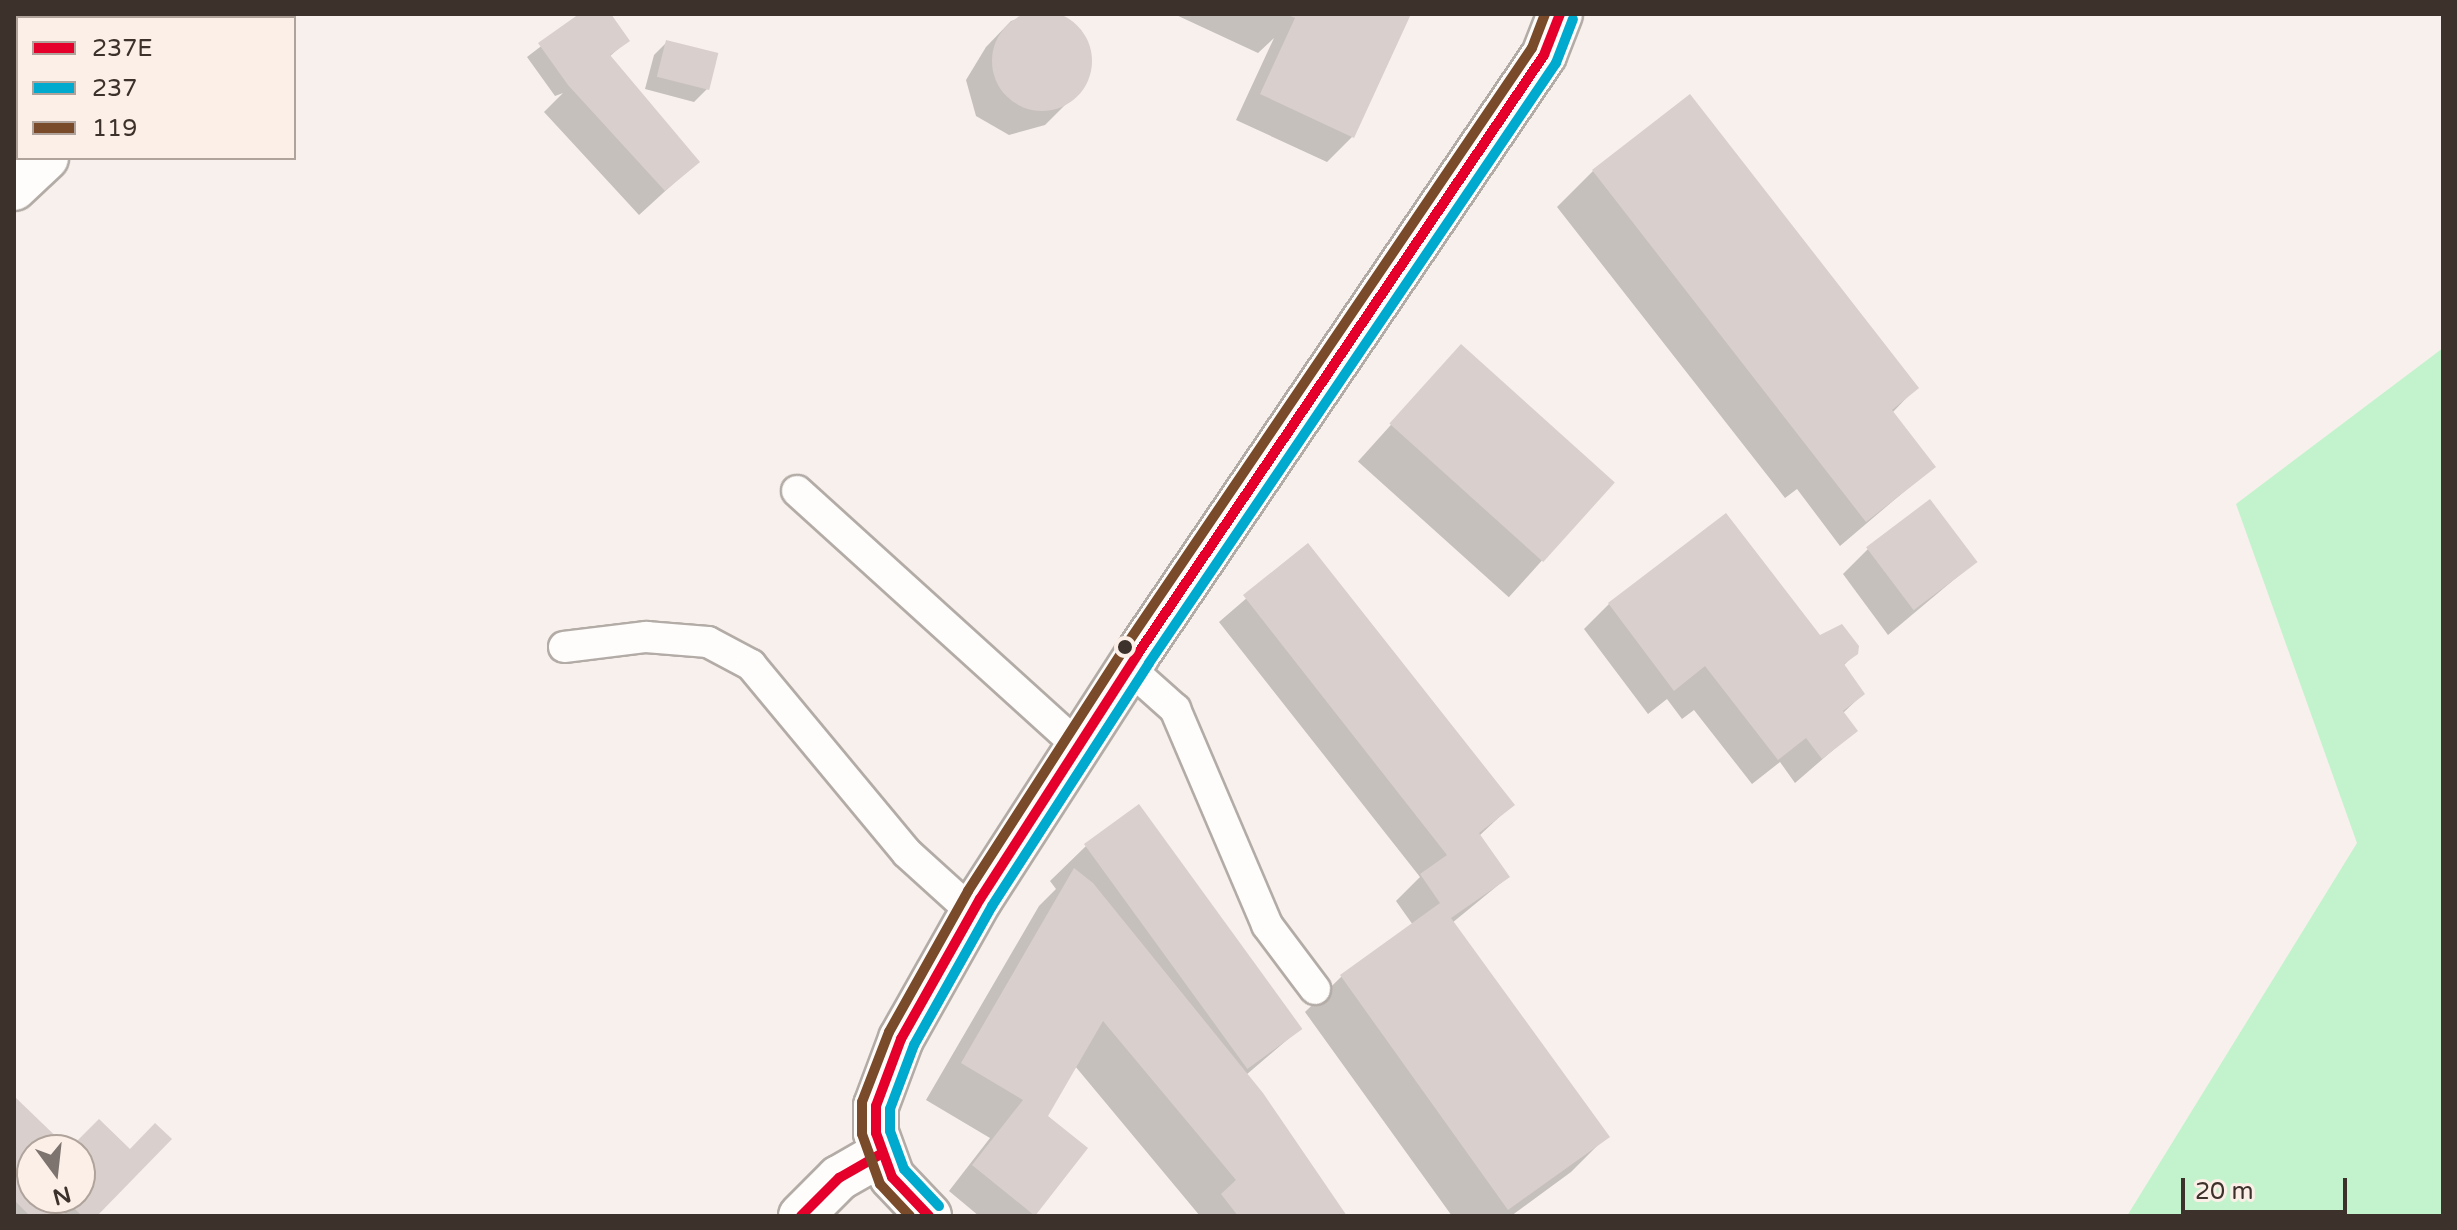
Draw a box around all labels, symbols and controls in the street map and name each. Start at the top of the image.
legend [16,16,296,160]
text: 237E [92,34,153,63]
text: 237 [92,74,137,103]
text: 119 [92,114,137,143]
unlabelled marker [1117,639,1133,655]
north arrow [16,1134,96,1214]
scale bar [2185,1162,2351,1212]
text: 20 m [2195,1177,2253,1206]
text: N [50,1180,74,1210]

